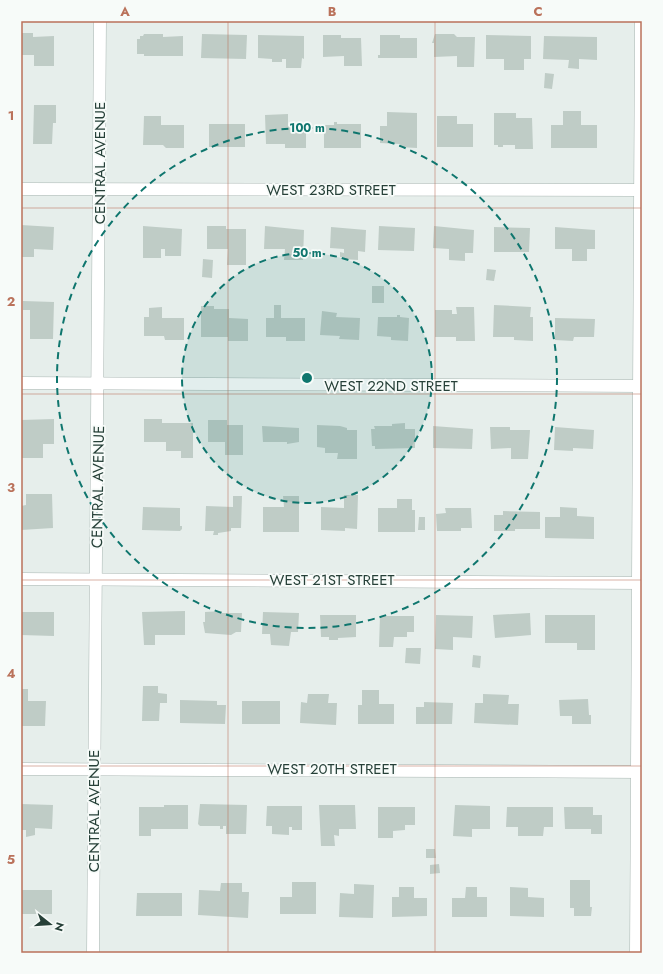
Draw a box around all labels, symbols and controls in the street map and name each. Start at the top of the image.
text: A [119,2,130,21]
text: B [328,2,337,21]
text: C [533,2,543,21]
street label: CENTRAL AVENUE [89,102,111,224]
text: 1 [8,106,14,125]
text: 100 m [289,119,325,137]
street label: WEST 23RD STREET [266,179,396,201]
text: 50 m [292,244,322,262]
text: 2 [7,292,15,311]
centre of rings [300,371,314,385]
street label: WEST 22ND STREET [324,375,458,397]
street label: CENTRAL AVENUE [86,426,110,548]
text: 3 [7,478,15,497]
street label: WEST 21ST STREET [270,569,394,591]
text: 4 [6,664,16,683]
street label: CENTRAL AVENUE [83,750,105,872]
street label: WEST 20TH STREET [267,758,397,780]
text: 5 [7,850,15,869]
north arrow [30,904,70,944]
text: N [51,920,68,933]

